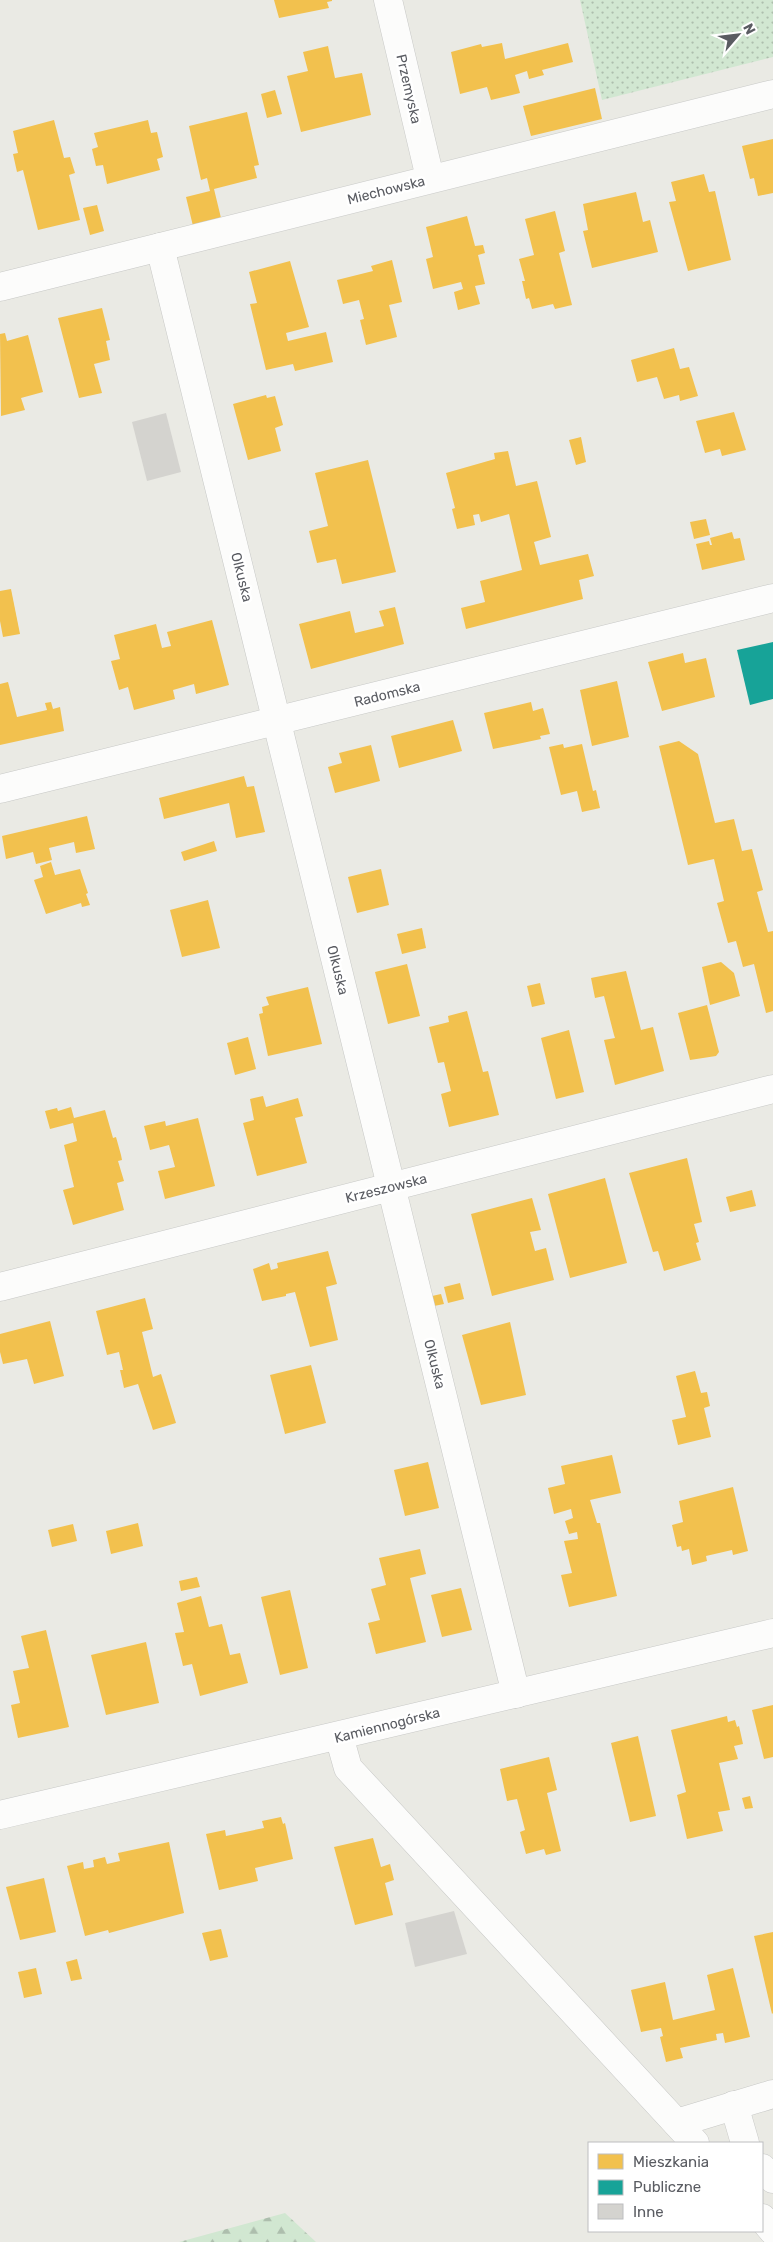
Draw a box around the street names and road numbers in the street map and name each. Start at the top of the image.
street label: Przemyska [392,53,425,126]
street label: Miechowska [346,173,427,208]
street label: Olkuska [227,551,256,604]
street label: Radomska [352,678,422,711]
street label: Olkuska [323,944,352,997]
street label: Krzeszowska [343,1170,429,1207]
street label: Olkuska [420,1338,449,1391]
street label: Kamiennogórska [332,1704,442,1747]

